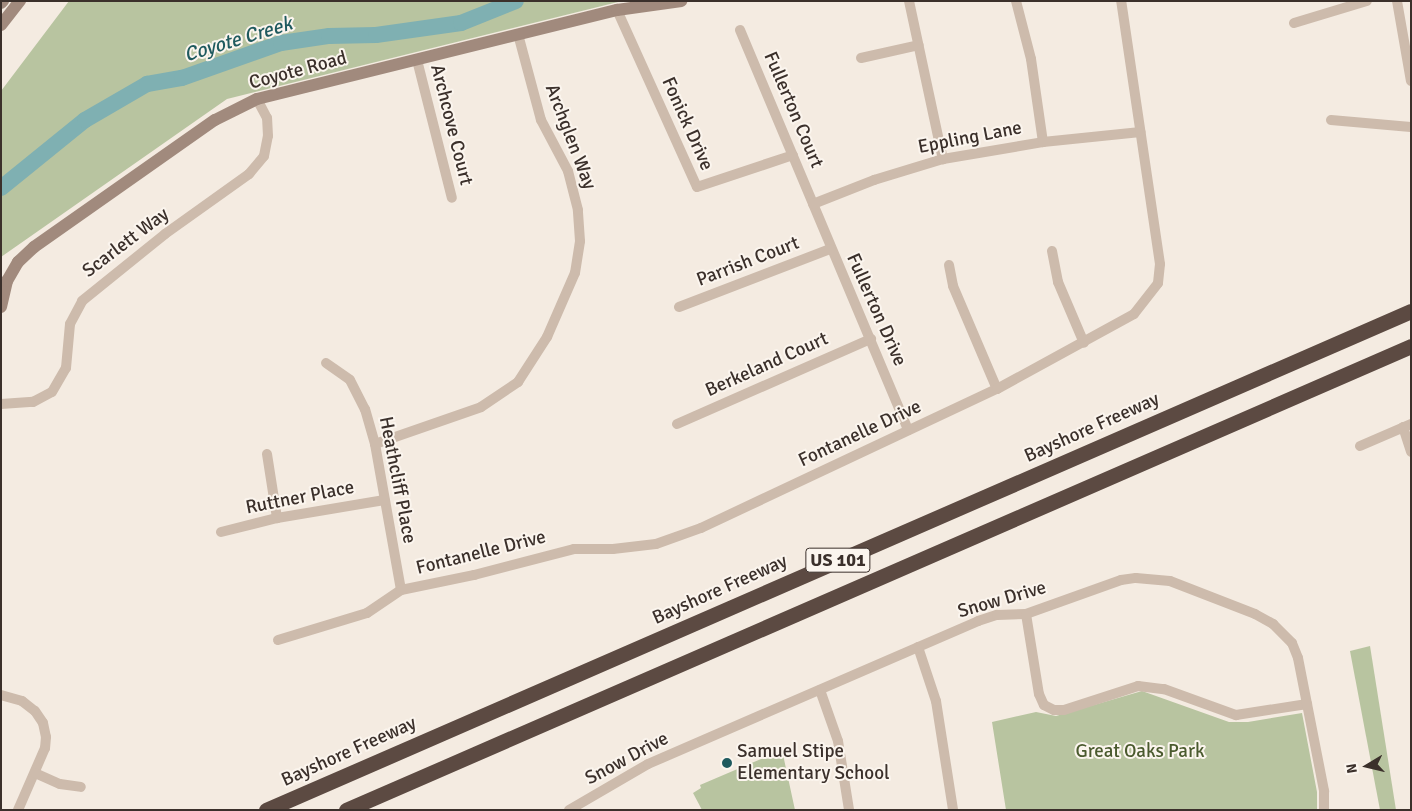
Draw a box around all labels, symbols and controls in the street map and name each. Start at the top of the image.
water label: Coyote Creek [181,11,295,67]
street label: Coyote Road [247,47,349,95]
street label: Fullerton Court [758,48,828,172]
street label: Archcove Court [425,62,477,188]
street label: Fonick Drive [656,74,718,174]
street label: Archglen Way [540,81,600,193]
street label: Eppling Lane [916,117,1024,159]
street label: Scarlett Way [78,203,174,283]
street label: Parrish Court [694,232,802,292]
street label: Fullerton Drive [841,250,911,370]
street label: Berkeland Court [702,328,832,402]
street label: Bayshore Freeway [1021,388,1163,468]
street label: Fontanelle Drive [795,396,925,472]
street label: Heathcliff Place [374,415,420,545]
street label: Ruttner Place [244,476,356,520]
street label: Fontanelle Drive [414,526,548,580]
road number: US 101 [804,544,872,576]
street label: Bayshore Freeway [649,550,791,630]
street label: Snow Drive [955,576,1049,624]
street label: Bayshore Freeway [278,712,420,792]
street label: Snow Drive [581,728,673,790]
place label: Samuel Stipe Elementary School [737,741,890,785]
park label: Great Oaks Park [1075,741,1205,763]
north arrow [1342,741,1392,791]
marker: Samuel Stipe Elementary School [721,757,733,769]
text: N [1343,762,1361,775]

